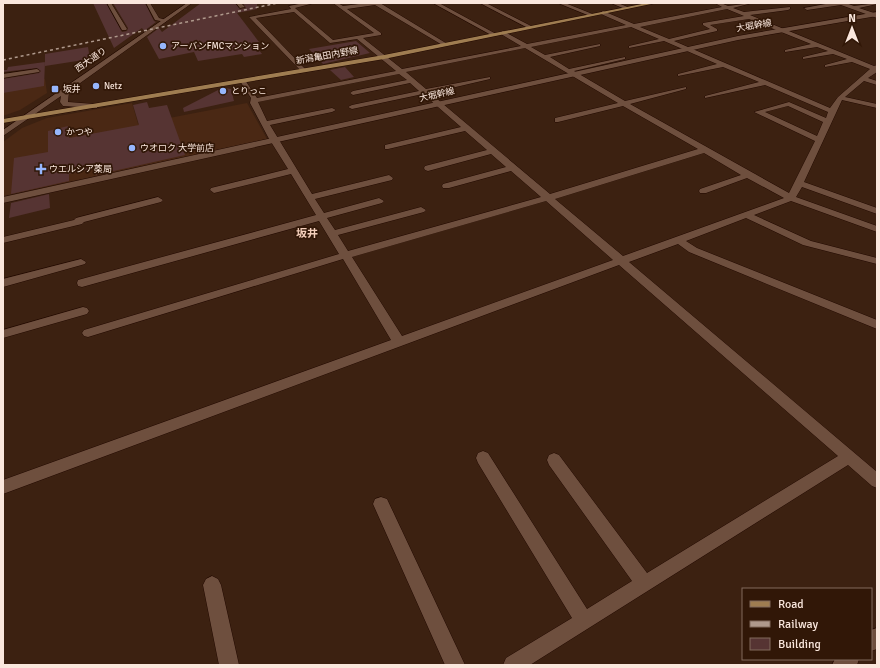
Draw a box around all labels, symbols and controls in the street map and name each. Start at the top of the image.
north arrow [832,8,872,48]
text: N [848,12,856,25]
street label: 大堀幹線 [735,17,774,35]
marker: アーバンFMCマンション [158,41,168,51]
place label: アーバンFMCマンション [171,41,269,52]
street label: 西大通り [73,45,109,75]
street label: 新潟亀田内野線 [295,45,360,67]
marker: Netz [91,81,101,91]
place label: Netz [104,81,122,92]
marker: 坂井 [50,84,60,94]
place label: 坂井 [63,84,81,95]
street label: 大堀幹線 [418,85,457,104]
marker: とりっこ [218,86,228,96]
place label: とりっこ [231,86,267,97]
marker: かつや [53,127,63,137]
place label: かつや [66,127,93,138]
marker: ウオロク 大学前店 [127,143,137,153]
place label: ウオロク 大学前店 [140,143,214,154]
marker: ウエルシア薬局 [36,164,46,174]
place label: ウエルシア薬局 [49,164,112,175]
district label: 坂井 [296,227,318,240]
legend [742,588,872,660]
text: Road [778,597,804,612]
text: Railway [778,617,818,632]
text: Building [778,637,821,652]

